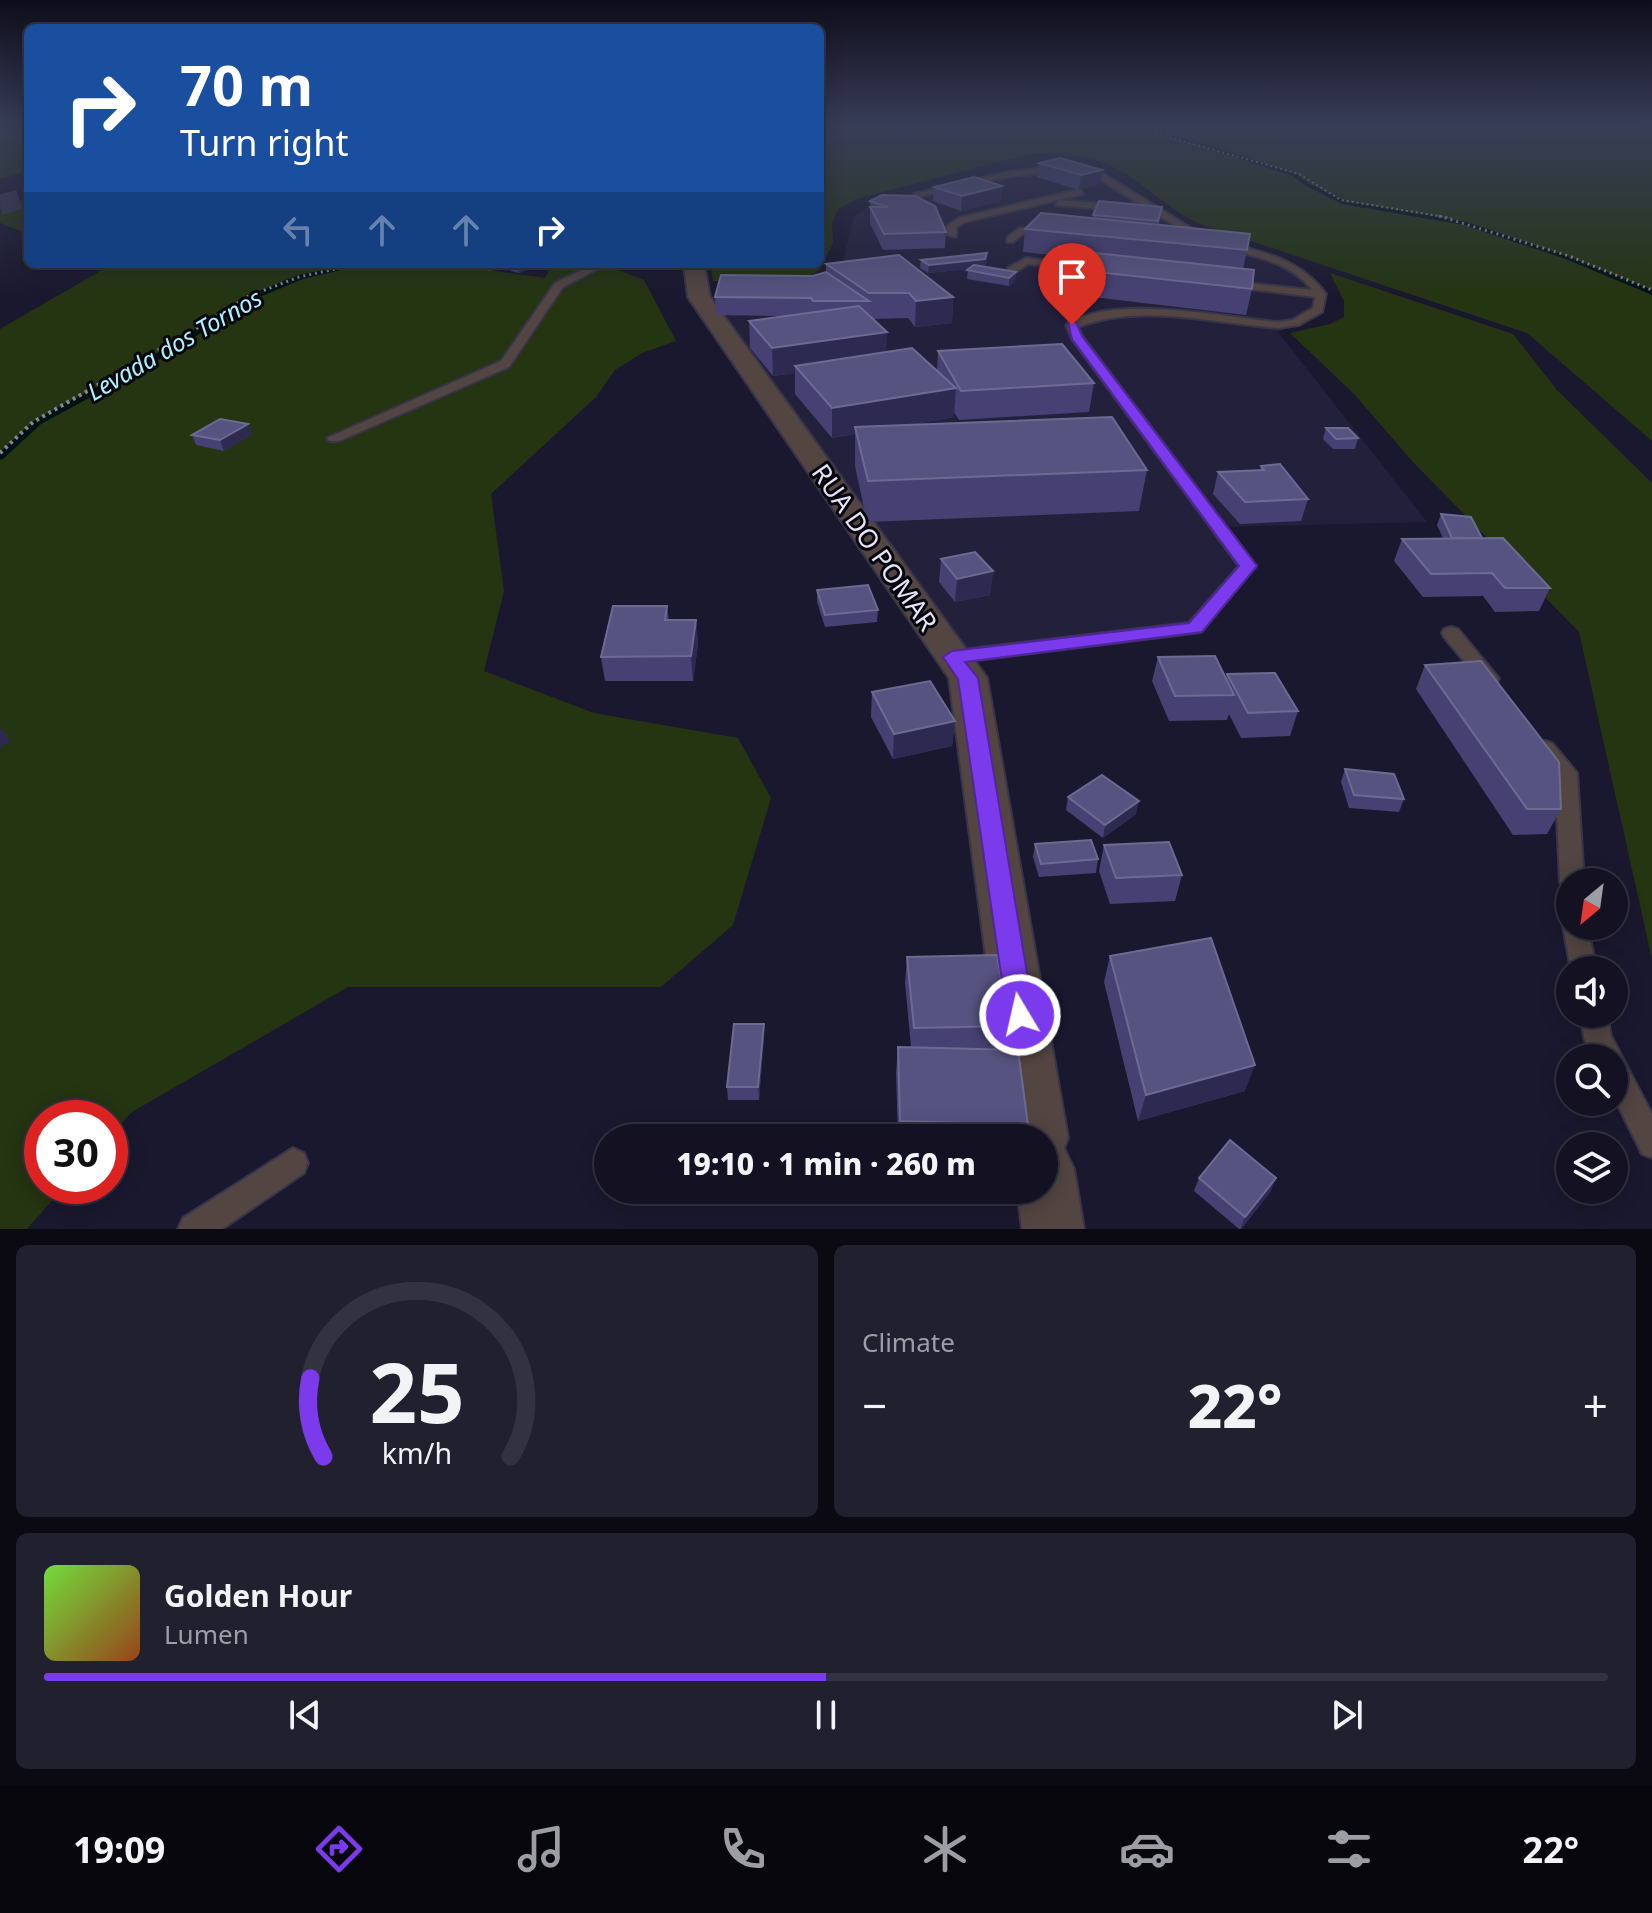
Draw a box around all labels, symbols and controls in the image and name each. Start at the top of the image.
text: 70 m [180,46,313,122]
icon: right [48,56,152,160]
text: Turn right [180,118,348,167]
icon: left [276,208,320,252]
icon: ahead [360,208,404,252]
icon: ahead [444,208,488,252]
icon: right [528,208,572,252]
pin [1038,243,1106,325]
icon: arrive [1050,255,1094,299]
water label: Levada dos Tornos [81,281,267,407]
street label: RUA DO POMAR [804,456,946,638]
north arrow [1556,868,1628,940]
map controls [1556,868,1628,1204]
button: sound [1556,956,1628,1028]
position arrow [978,973,1062,1057]
button: search [1556,1044,1628,1116]
speed limit sign: 30 [24,1100,128,1204]
button: layers [1556,1132,1628,1204]
text: 19:10 · 1 min · 260 m [676,1143,976,1184]
text: Climate [862,1324,955,1360]
text: 25 [369,1334,465,1447]
text: 22° [1188,1364,1282,1446]
text: − [862,1375,887,1435]
text: + [1583,1375,1608,1435]
text: km/h [382,1433,452,1472]
text: Golden Hour [164,1575,352,1616]
text: Lumen [164,1616,249,1652]
icon: previous [283,1693,327,1737]
icon: pause [804,1693,848,1737]
icon: next [1325,1693,1369,1737]
icon: directions [311,1821,367,1877]
icon: music [513,1821,569,1877]
icon: phone [715,1821,771,1877]
icon: climate [917,1821,973,1877]
icon: car [1119,1821,1175,1877]
icon: filters [1321,1821,1377,1877]
text: 19:09 [73,1825,165,1874]
text: 22° [1523,1825,1579,1874]

